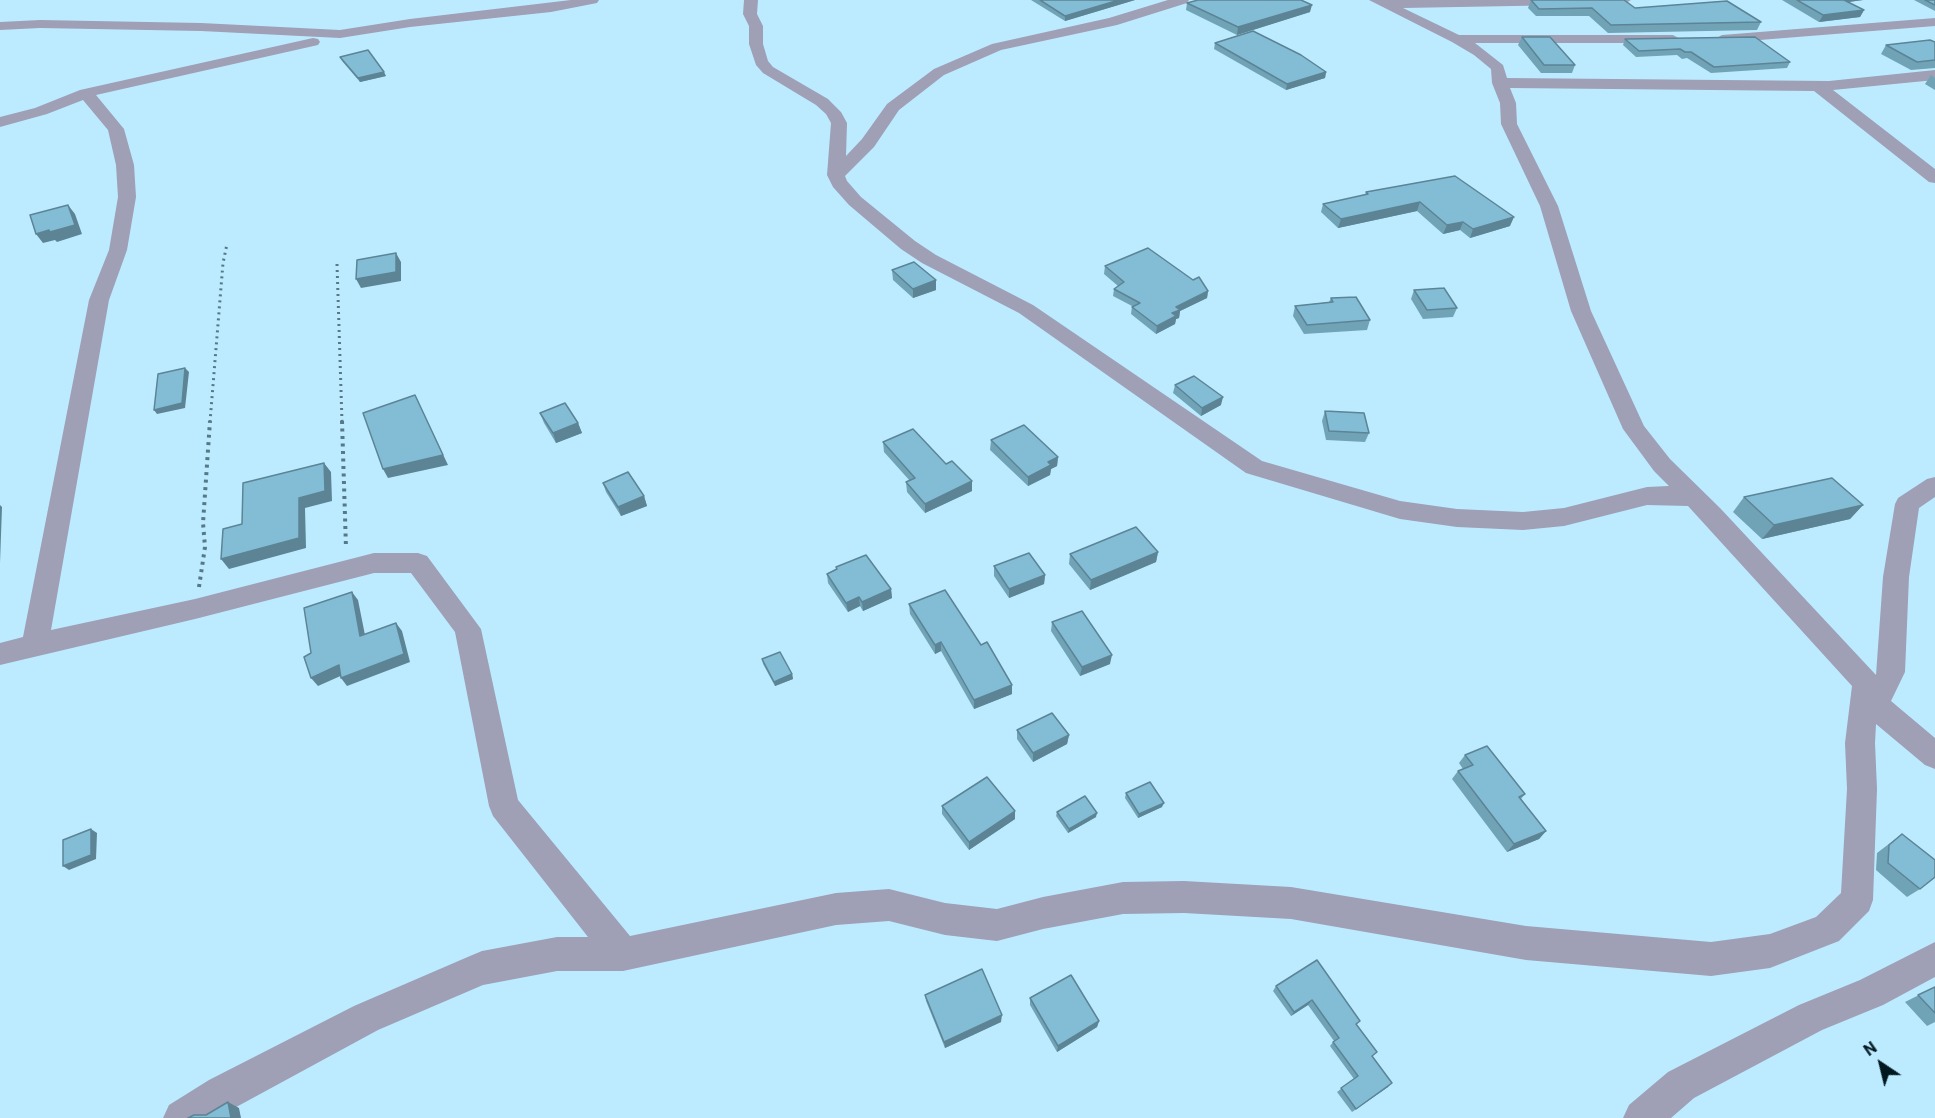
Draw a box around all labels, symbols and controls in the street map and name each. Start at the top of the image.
north arrow [1851,1034,1911,1094]
text: N [1860,1038,1880,1060]

